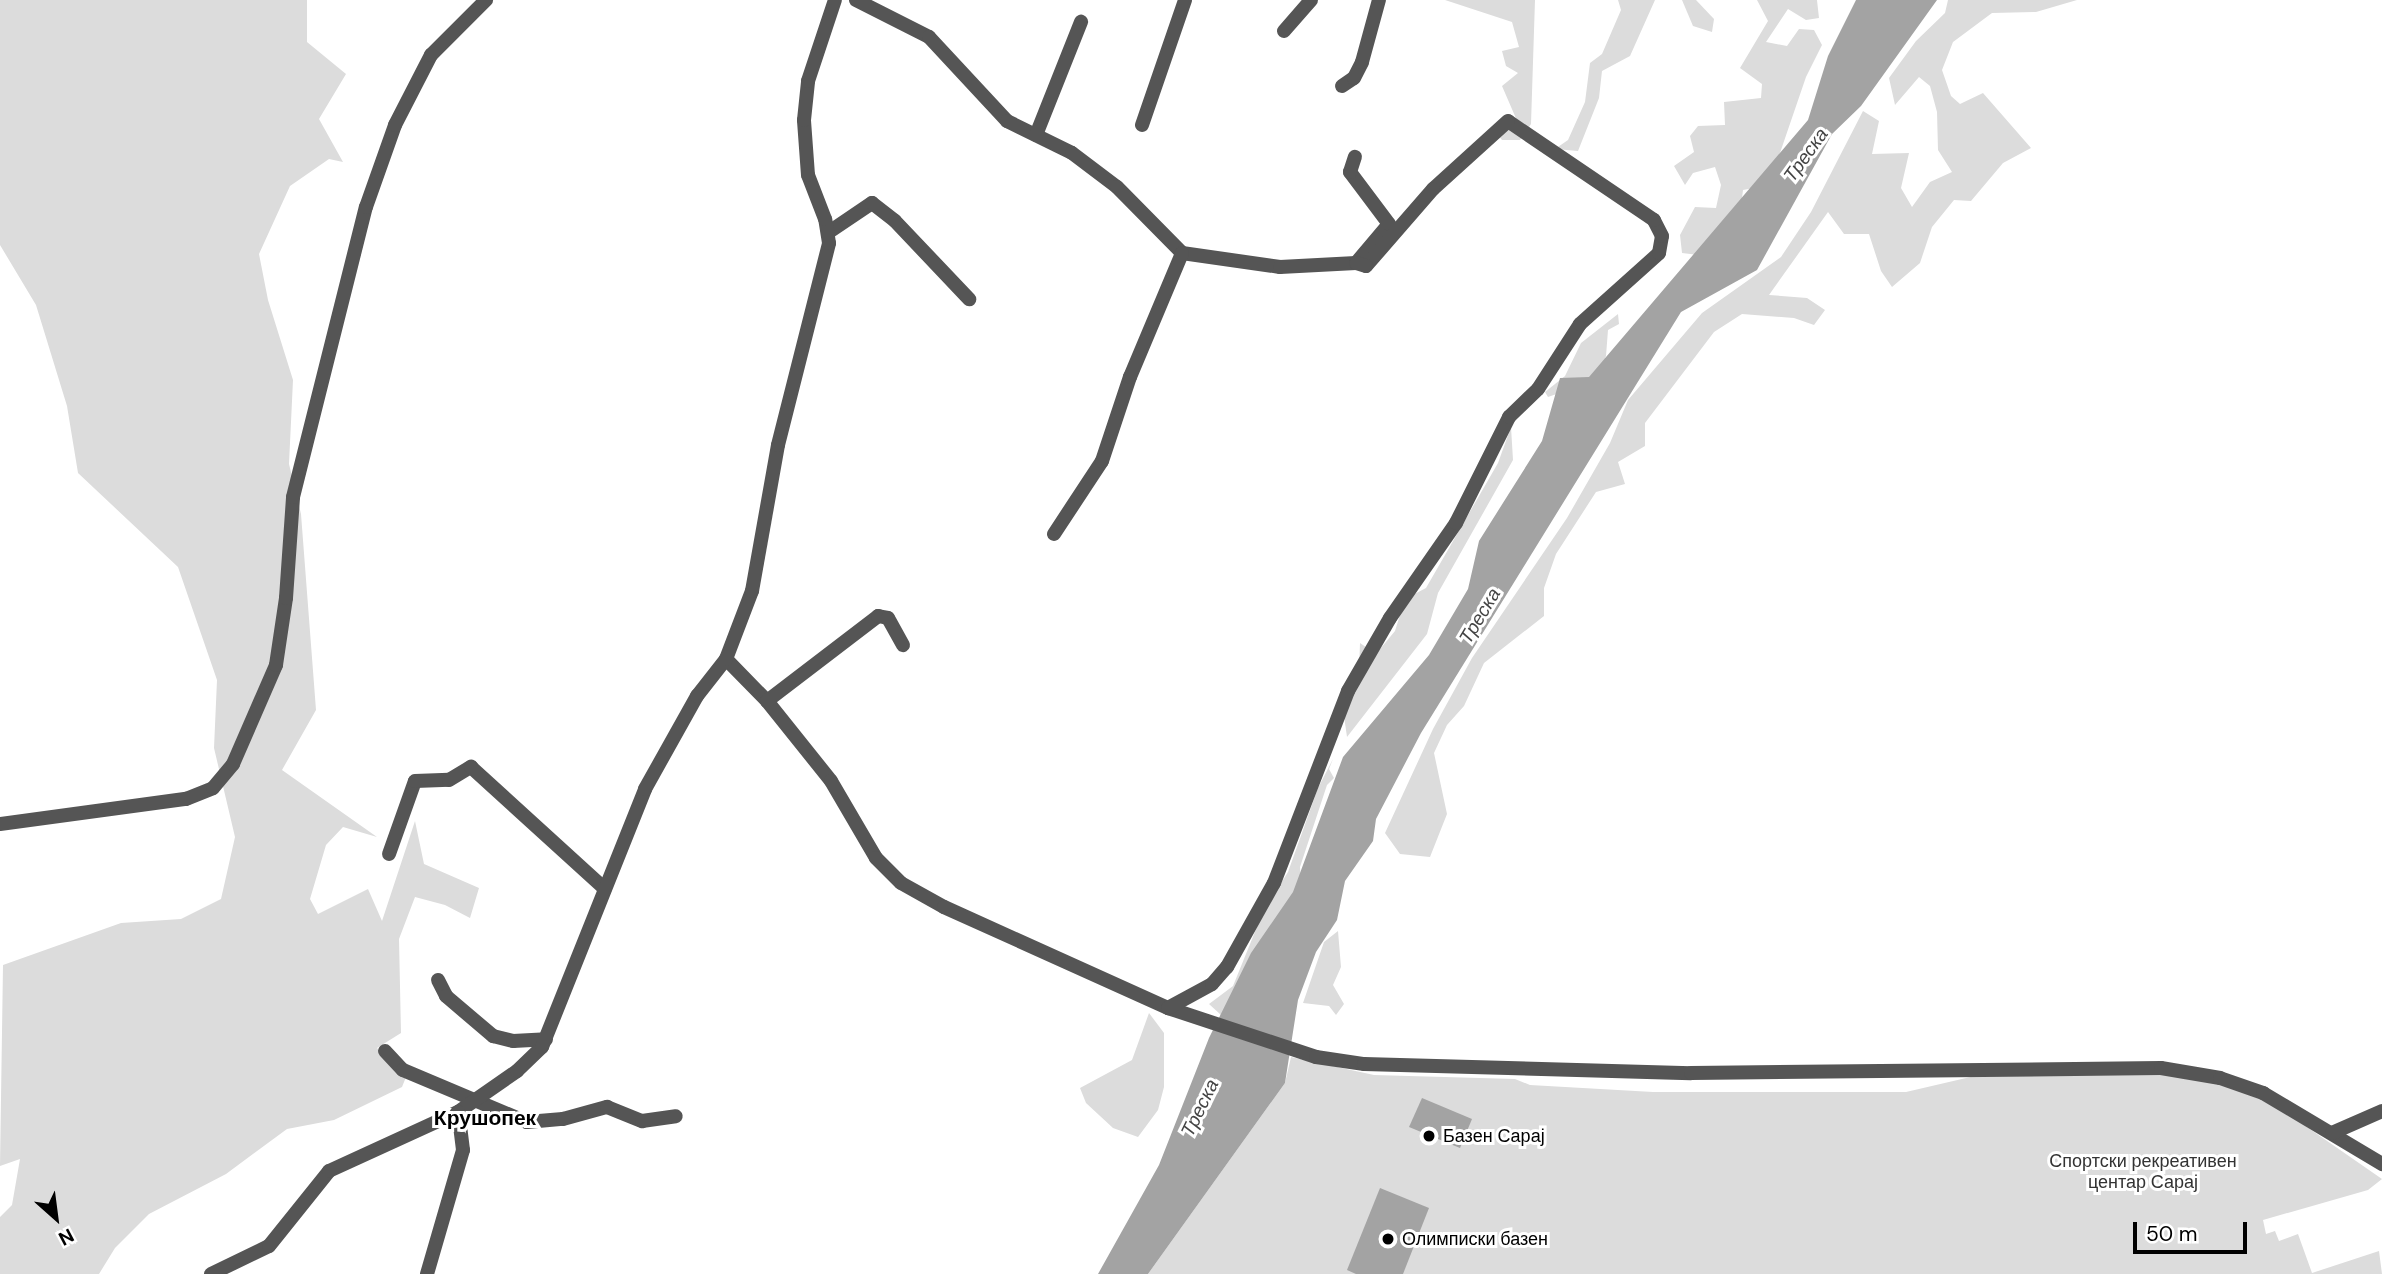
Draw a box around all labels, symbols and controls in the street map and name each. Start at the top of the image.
water label: Треска [1779,124,1833,186]
water label: Треска [1455,584,1505,648]
water label: Треска [1176,1076,1224,1140]
district label: Крушопек [434,1105,536,1131]
place label: Базен Сарај [1443,1125,1545,1147]
marker: Базен Сарај [1421,1128,1437,1144]
park label: Спортски рекреативен центар Сарај [2049,1151,2237,1194]
north arrow [21,1183,91,1253]
scale bar [2137,1208,2251,1252]
text: 50 m [2146,1220,2197,1248]
text: N [54,1223,78,1251]
place label: Олимписки базен [1402,1228,1548,1250]
marker: Олимписки базен [1380,1231,1396,1247]

